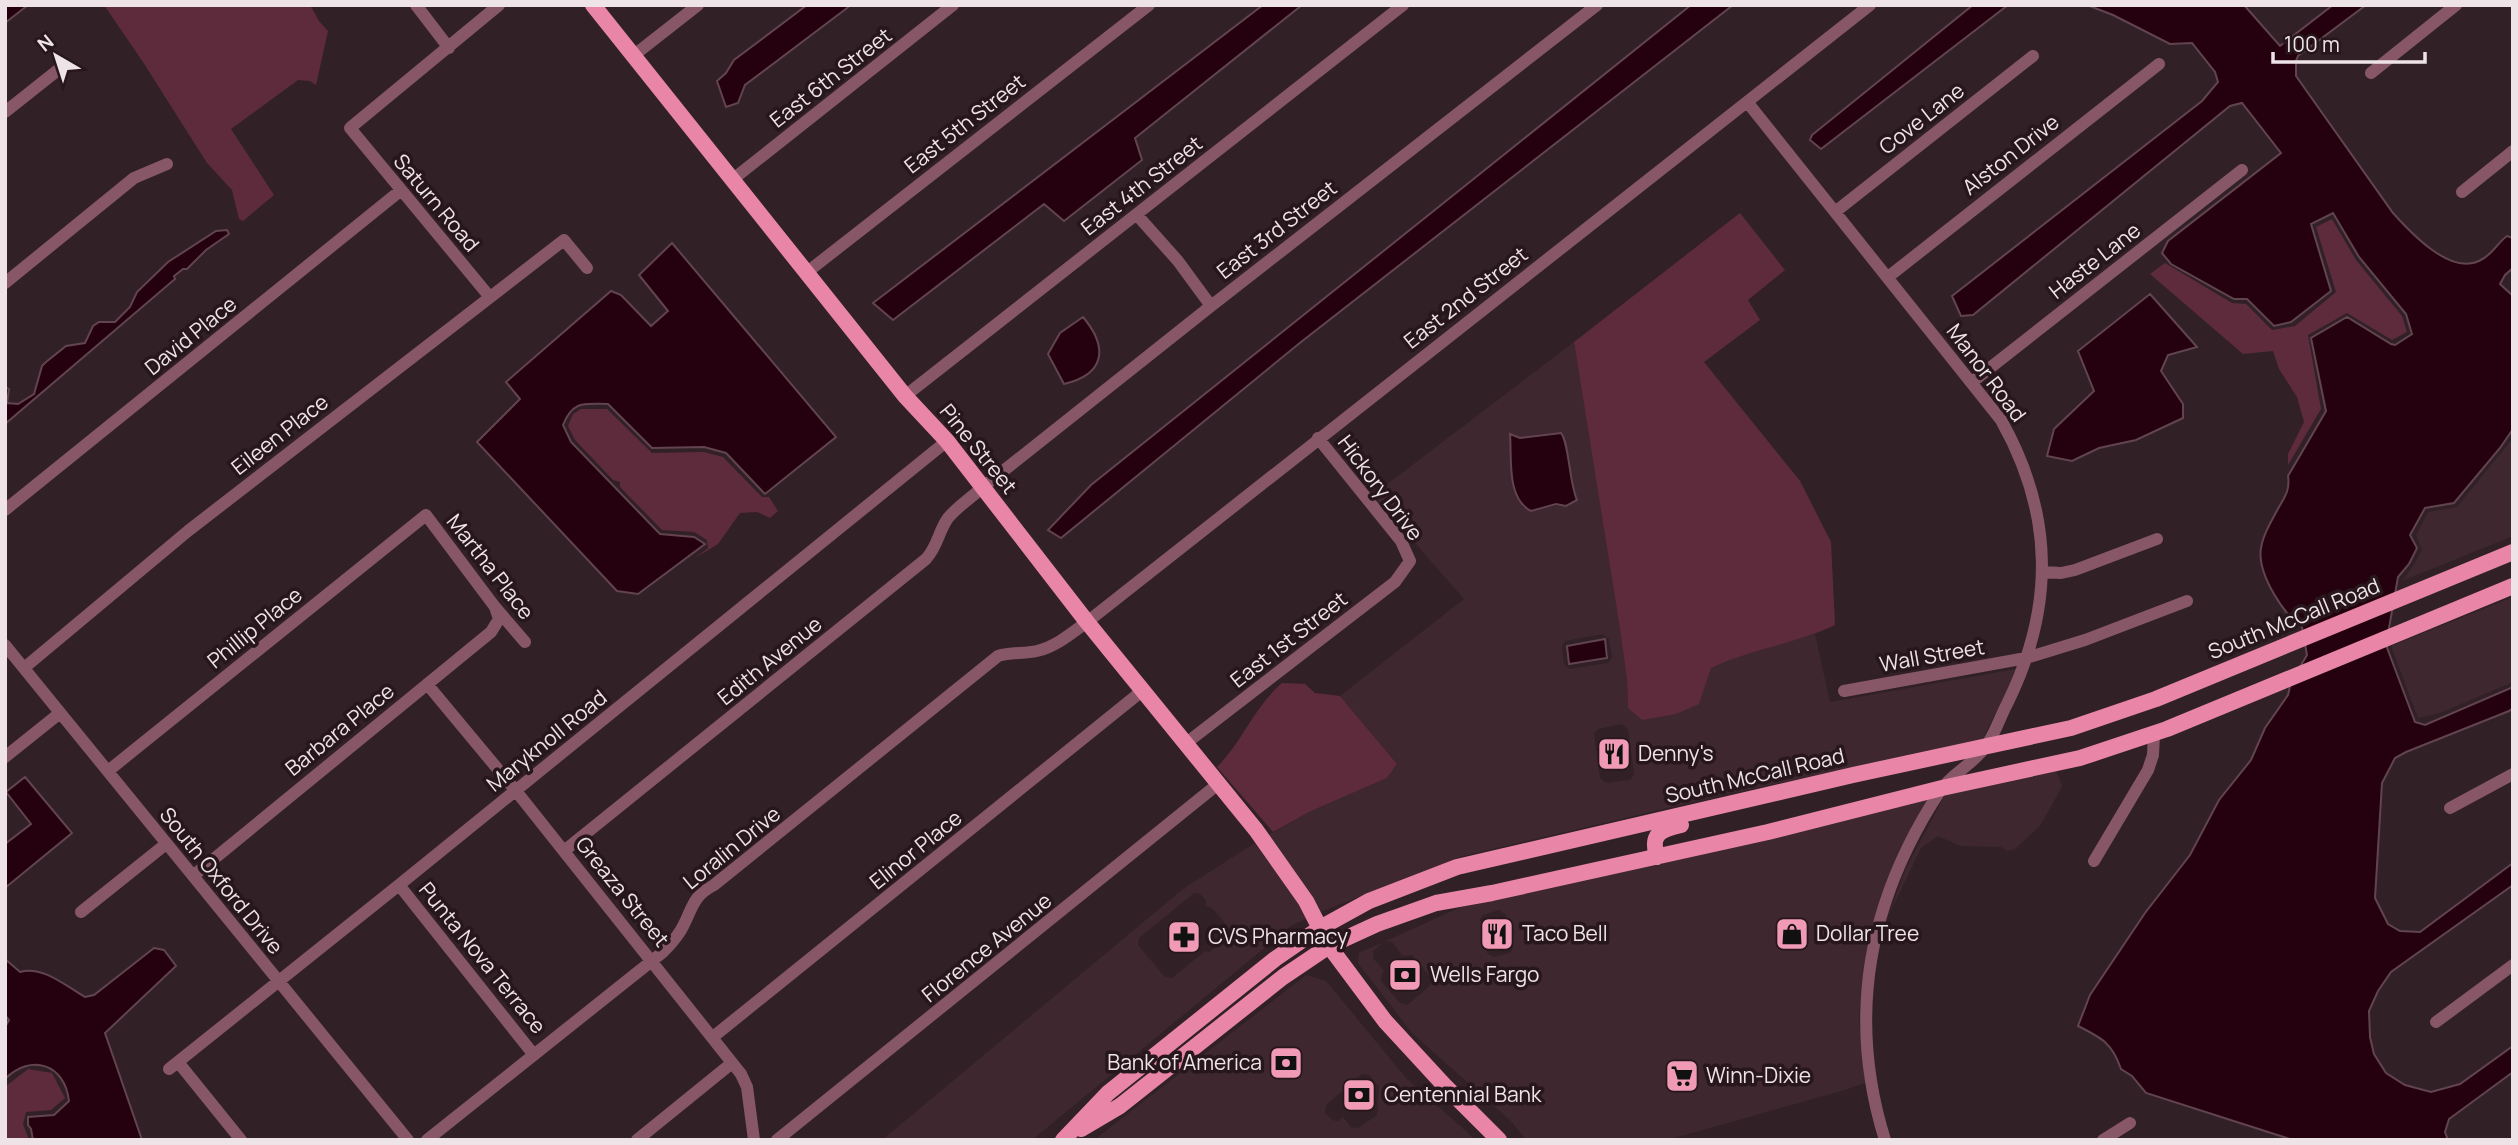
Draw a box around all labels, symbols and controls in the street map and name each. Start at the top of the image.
north arrow [21,21,91,91]
street label: East 6th Street [764,21,897,134]
scale bar [2273,21,2425,65]
text: N [32,28,59,57]
text: 100 m [2284,30,2340,58]
street label: East 5th Street [898,67,1031,179]
street label: Cove Lane [1873,76,1970,160]
street label: Alston Drive [1956,108,2064,201]
street label: East 4th Street [1075,129,1208,241]
street label: Saturn Road [388,148,486,257]
street label: East 3rd Street [1211,174,1342,285]
street label: Haste Lane [2043,216,2146,305]
street label: East 2nd Street [1398,240,1533,354]
street label: David Place [139,290,242,381]
street label: Manor Road [1941,318,2033,427]
street label: Eileen Place [225,388,334,481]
street label: Pine Street [934,398,1024,499]
street label: Hickory Drive [1332,429,1430,546]
street label: Martha Place [441,508,541,625]
street label: South McCall Road [2204,571,2384,665]
street label: Phillip Place [201,580,308,674]
street label: East 1st Street [1224,585,1352,694]
street label: Edith Avenue [711,610,827,711]
street label: Wall Street [1877,632,1986,678]
street label: Barbara Place [279,677,399,782]
street label: Maryknoll Road [481,683,612,797]
restaurant icon: Denny's [1595,735,1633,773]
place label: Denny's [1638,739,1714,767]
street label: South McCall Road [1663,741,1847,809]
street label: Loralin Drive [677,799,786,895]
street label: South Oxford Drive [154,801,290,960]
street label: Elinor Place [863,803,967,895]
street label: Greaza Street [570,831,676,952]
street label: Punta Nova Terrace [413,876,553,1039]
street label: Florence Avenue [916,886,1057,1008]
restaurant icon: Taco Bell [1478,915,1516,953]
shop icon: Dollar Tree [1773,915,1811,953]
pharmacy icon: CVS Pharmacy [1165,918,1203,956]
place label: Taco Bell [1522,919,1608,947]
place label: Dollar Tree [1816,919,1919,947]
place label: CVS Pharmacy [1208,922,1348,950]
bank icon: Wells Fargo [1386,956,1424,994]
place label: Wells Fargo [1430,960,1540,988]
bank icon: Bank of America [1267,1044,1305,1082]
place label: Bank of America [1107,1048,1262,1076]
supermarket icon: Winn-Dixie [1663,1057,1701,1095]
place label: Winn-Dixie [1706,1061,1811,1089]
bank icon: Centennial Bank [1340,1076,1378,1114]
place label: Centennial Bank [1384,1080,1542,1108]

